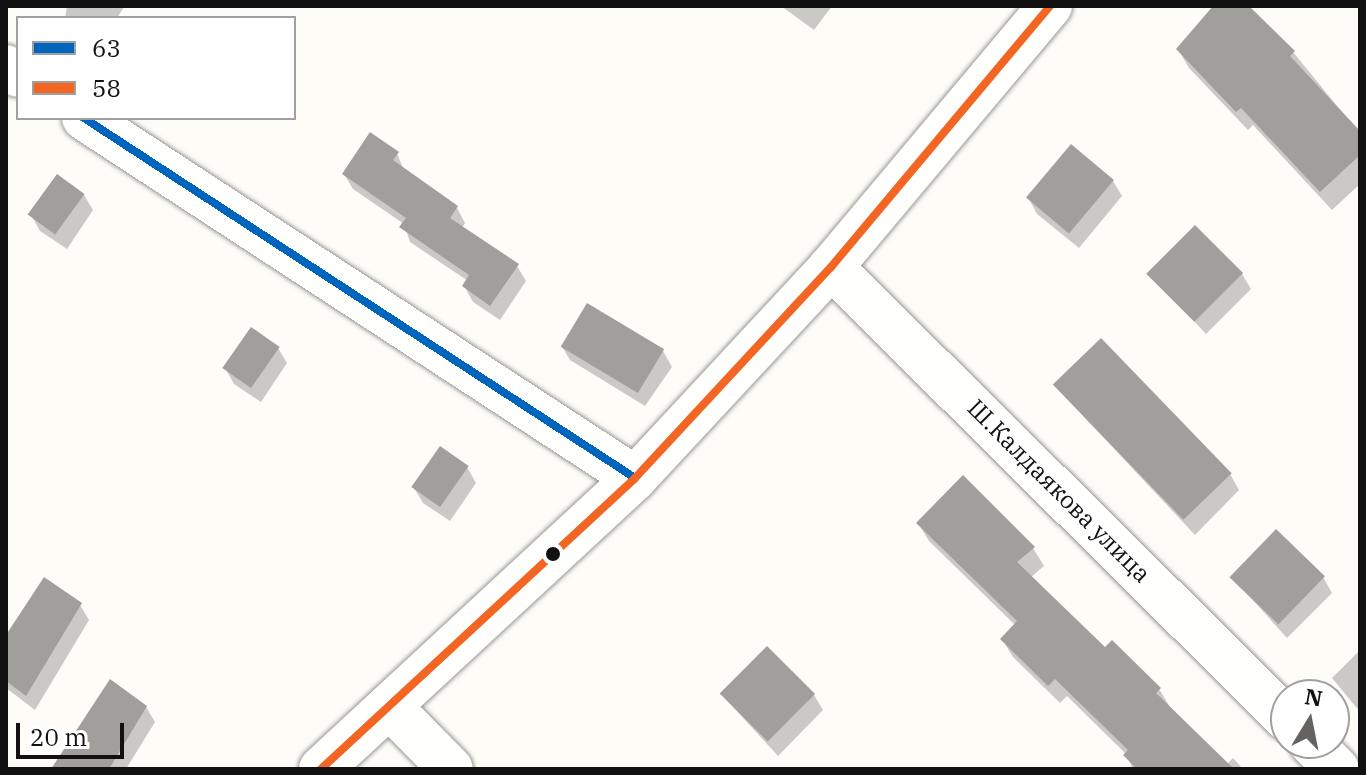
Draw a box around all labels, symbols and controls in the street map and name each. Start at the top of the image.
legend [16,16,296,120]
text: 63 [92,32,121,64]
text: 58 [92,72,121,104]
street label: Ш.Калдаякова улица [962,394,1156,588]
unlabelled marker [545,546,561,562]
north arrow [1270,679,1350,759]
text: N [1303,681,1325,713]
scale bar [20,707,128,757]
text: 20 m [30,721,87,753]

